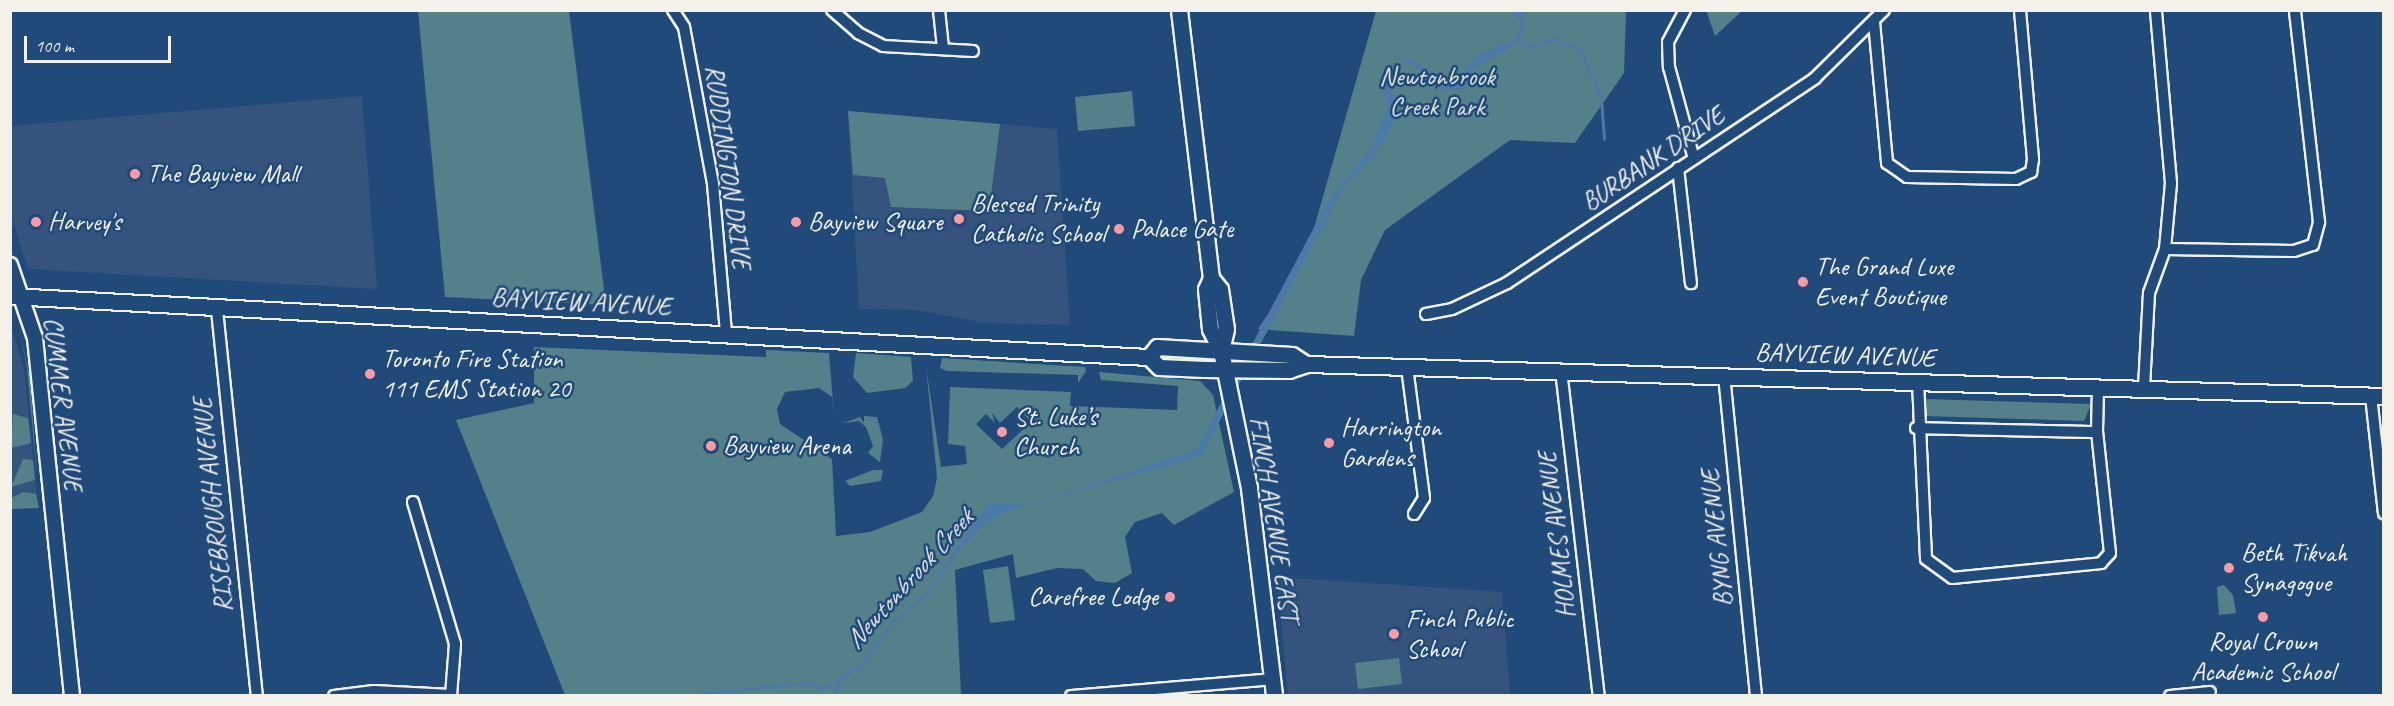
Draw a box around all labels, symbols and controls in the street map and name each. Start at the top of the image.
scale bar [27,24,174,62]
text: 100 m [35,35,74,57]
park label: Newtonbrook Creek Park [1379,61,1495,122]
street label: RUDDINGTON DRIVE [698,63,758,271]
street label: BURBANK DRIVE [1576,100,1730,218]
place label: The Bayview Mall [147,158,300,190]
marker: The Bayview Mall [128,167,142,181]
place label: Blessed Trinity Catholic School [971,188,1105,249]
place label: Harvey's [48,206,121,238]
place label: Bayview Square [808,206,942,238]
marker: Blessed Trinity Catholic School [952,212,966,226]
place label: Palace Gate [1131,213,1233,245]
marker: Harvey's [29,215,43,229]
marker: Bayview Square [789,215,803,229]
marker: Palace Gate [1112,222,1126,236]
place label: The Grand Luxe Event Boutique [1815,251,1953,312]
marker: The Grand Luxe Event Boutique [1796,275,1810,289]
street label: BAYVIEW AVENUE [490,282,672,322]
street label: CUMMER AVENUE [37,315,89,493]
street label: BAYVIEW AVENUE [1755,336,1935,374]
place label: Toronto Fire Station 111 EMS Station 20 [382,343,571,404]
marker: Toronto Fire Station 111 EMS Station 20 [363,367,377,381]
street label: RISEBROUGH AVENUE [186,396,240,614]
place label: St. Luke’s Church [1014,401,1097,462]
place label: Harrington Gardens [1341,412,1441,473]
street label: FINCH AVENUE EAST [1242,414,1306,624]
marker: St. Luke’s Church [995,425,1009,439]
place label: Bayview Arena [723,430,851,462]
marker: Harrington Gardens [1322,436,1336,450]
marker: Bayview Arena [704,439,718,453]
street label: HOLMES AVENUE [1531,450,1583,620]
street label: BYNG AVENUE [1694,468,1740,608]
water label: Newtonbrook Creek [838,503,980,655]
place label: Beth Tikvah Synagogue [2241,537,2347,598]
marker: Beth Tikvah Synagogue [2222,561,2236,575]
place label: Carefree Lodge [1028,581,1158,613]
marker: Carefree Lodge [1163,590,1177,604]
place label: Finch Public School [1406,603,1513,664]
marker: Royal Crown Academic School [2256,610,2270,624]
place label: Royal Crown Academic School [2191,626,2335,688]
marker: Finch Public School [1387,627,1401,641]

